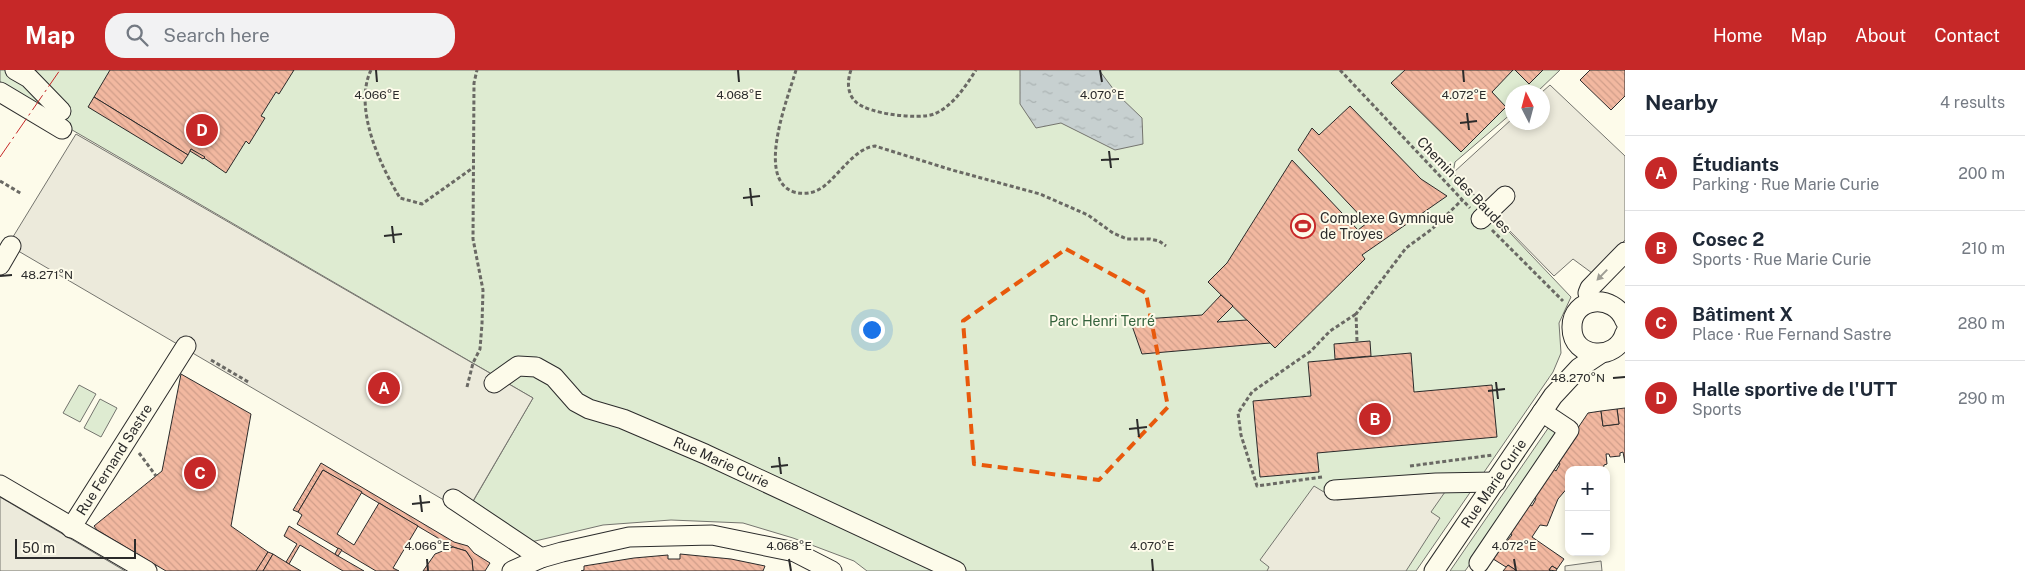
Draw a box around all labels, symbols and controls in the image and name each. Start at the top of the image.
search box [105,13,455,58]
text: Map [25,21,75,49]
icon: search [123,21,151,49]
text: Search here [163,24,270,46]
text: Home [1713,25,1763,46]
text: Map [1791,25,1827,46]
text: About [1855,25,1906,46]
text: Contact [1934,25,2000,46]
north arrow [1505,85,1550,130]
text: 4.066°E [354,88,400,102]
text: 4.068°E [716,88,762,102]
text: 4.070°E [1080,88,1124,102]
text: 4.072°E [1442,88,1486,102]
text: Nearby [1645,90,1718,115]
text: 4 results [1940,93,2005,112]
pin: D [186,111,218,149]
street label: Chemin des Baudes [1414,133,1514,237]
text: Étudiants [1692,153,1779,175]
text: A [1655,164,1667,183]
text: 200 m [1958,164,2005,183]
text: Parking · Rue Marie Curie [1692,175,1879,194]
place label: Complexe Gymnique de Troyes [1320,210,1454,242]
sports icon: Complexe Gymnique de Troyes [1290,213,1316,239]
text: Cosec 2 [1692,228,1764,250]
text: B [1656,239,1666,258]
text: 210 m [1961,239,2005,258]
text: Sports · Rue Marie Curie [1692,250,1871,269]
text: 48.271°N [21,268,73,282]
one-way arrow [1597,269,1609,281]
text: Bâtiment X [1692,303,1793,325]
park label: Parc Henri Terré [1049,313,1155,329]
text: C [1655,314,1667,333]
text: 280 m [1958,314,2005,333]
your location [859,317,885,343]
text: Place · Rue Fernand Sastre [1692,325,1892,344]
pin: A [368,369,400,407]
text: 48.270°N [1551,371,1605,385]
text: Halle sportive de l'UTT [1692,378,1897,400]
text: D [1655,389,1667,408]
text: 290 m [1958,389,2005,408]
pin: B [1359,400,1391,438]
text: Sports [1692,400,1742,419]
street label: Rue Fernand Sastre [73,401,155,518]
street label: Rue Marie Curie [671,433,772,491]
street label: Rue Marie Curie [1458,436,1529,531]
pin: C [184,454,216,492]
map controls [1565,466,1610,556]
button: + [1565,466,1610,511]
button: − [1565,511,1610,556]
scale bar [15,536,136,559]
text: 4.066°E [404,539,450,553]
text: 4.068°E [766,539,812,553]
text: 4.070°E [1130,539,1174,553]
text: 4.072°E [1492,539,1536,553]
text: 50 m [22,540,55,556]

